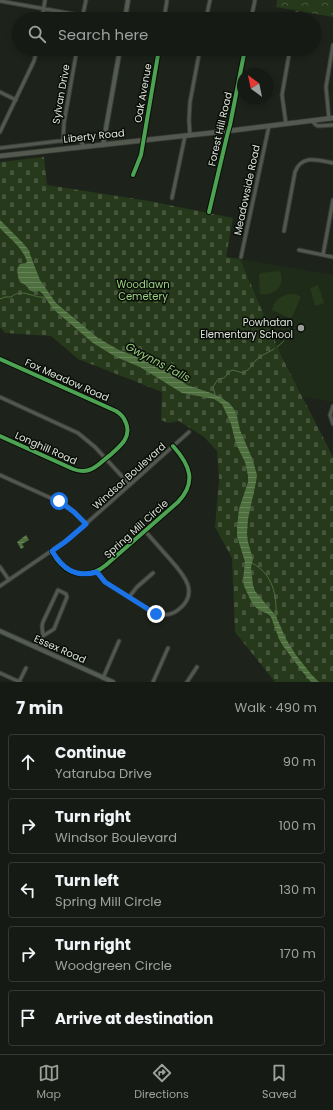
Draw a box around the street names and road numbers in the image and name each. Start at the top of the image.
street label: Oak Avenue [130,62,156,124]
street label: Sylvan Drive [48,63,74,125]
street label: Forest Hill Road [204,90,236,168]
street label: Liberty Road [63,125,125,147]
street label: Meadowside Road [230,143,264,237]
street label: Fox Meadow Road [23,355,111,405]
street label: Longhill Road [13,428,79,468]
street label: Windsor Boulevard [89,439,169,513]
street label: Spring Mill Circle [101,496,171,562]
street label: Essex Road [32,631,88,667]

